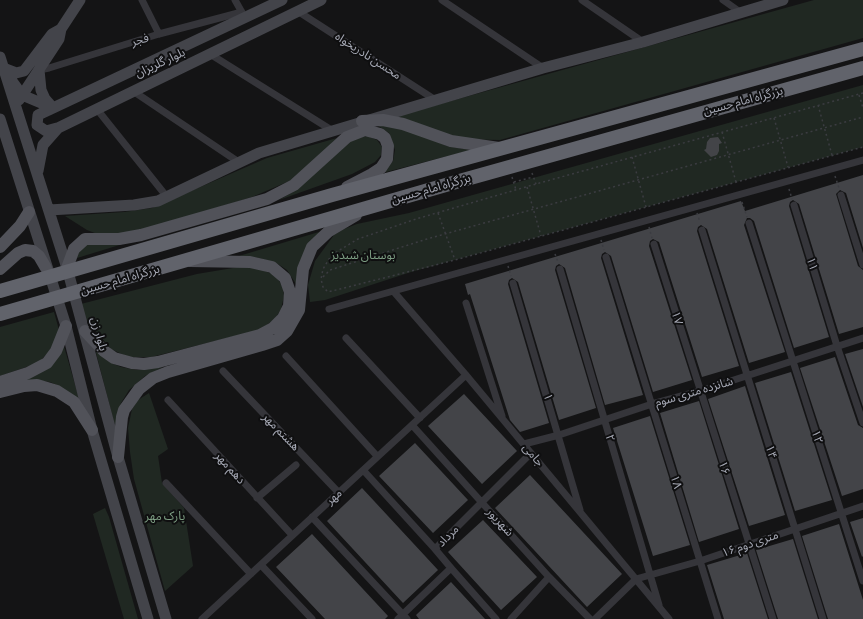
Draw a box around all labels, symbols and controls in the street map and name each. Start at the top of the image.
street label: محسن نادریخواه [332,29,404,83]
street label: فجر [129,31,151,49]
street label: بلوار گلریزان [133,45,187,81]
street label: بزرگراه امام حسین [702,83,784,119]
street label: بزرگراه امام حسین [390,171,472,207]
park label: بوستان شبدیز [331,248,395,262]
street label: ۱۱ [803,255,821,273]
street label: بزرگراه امام حسین [79,262,161,298]
street label: ۱۷ [668,309,686,327]
street label: بلوار زن [88,316,110,352]
street label: شانزده متری سوم [653,374,735,410]
street label: ۱ [540,392,556,402]
street label: هشتم مهر [259,410,303,454]
street label: ۱۲ [808,428,826,446]
street label: ۲ [602,433,618,443]
street label: جامی [519,441,547,469]
street label: ۱۴ [762,443,780,461]
street label: دهم مهر [212,449,248,487]
street label: ۱۶ [715,459,733,477]
street label: ۱۸ [667,473,685,491]
street label: مهر [323,486,345,508]
street label: شهریور [483,505,517,539]
park label: پارک مهر [145,509,185,523]
street label: مرداد [434,522,462,550]
street label: ۱۶ متری دوم [720,528,780,560]

